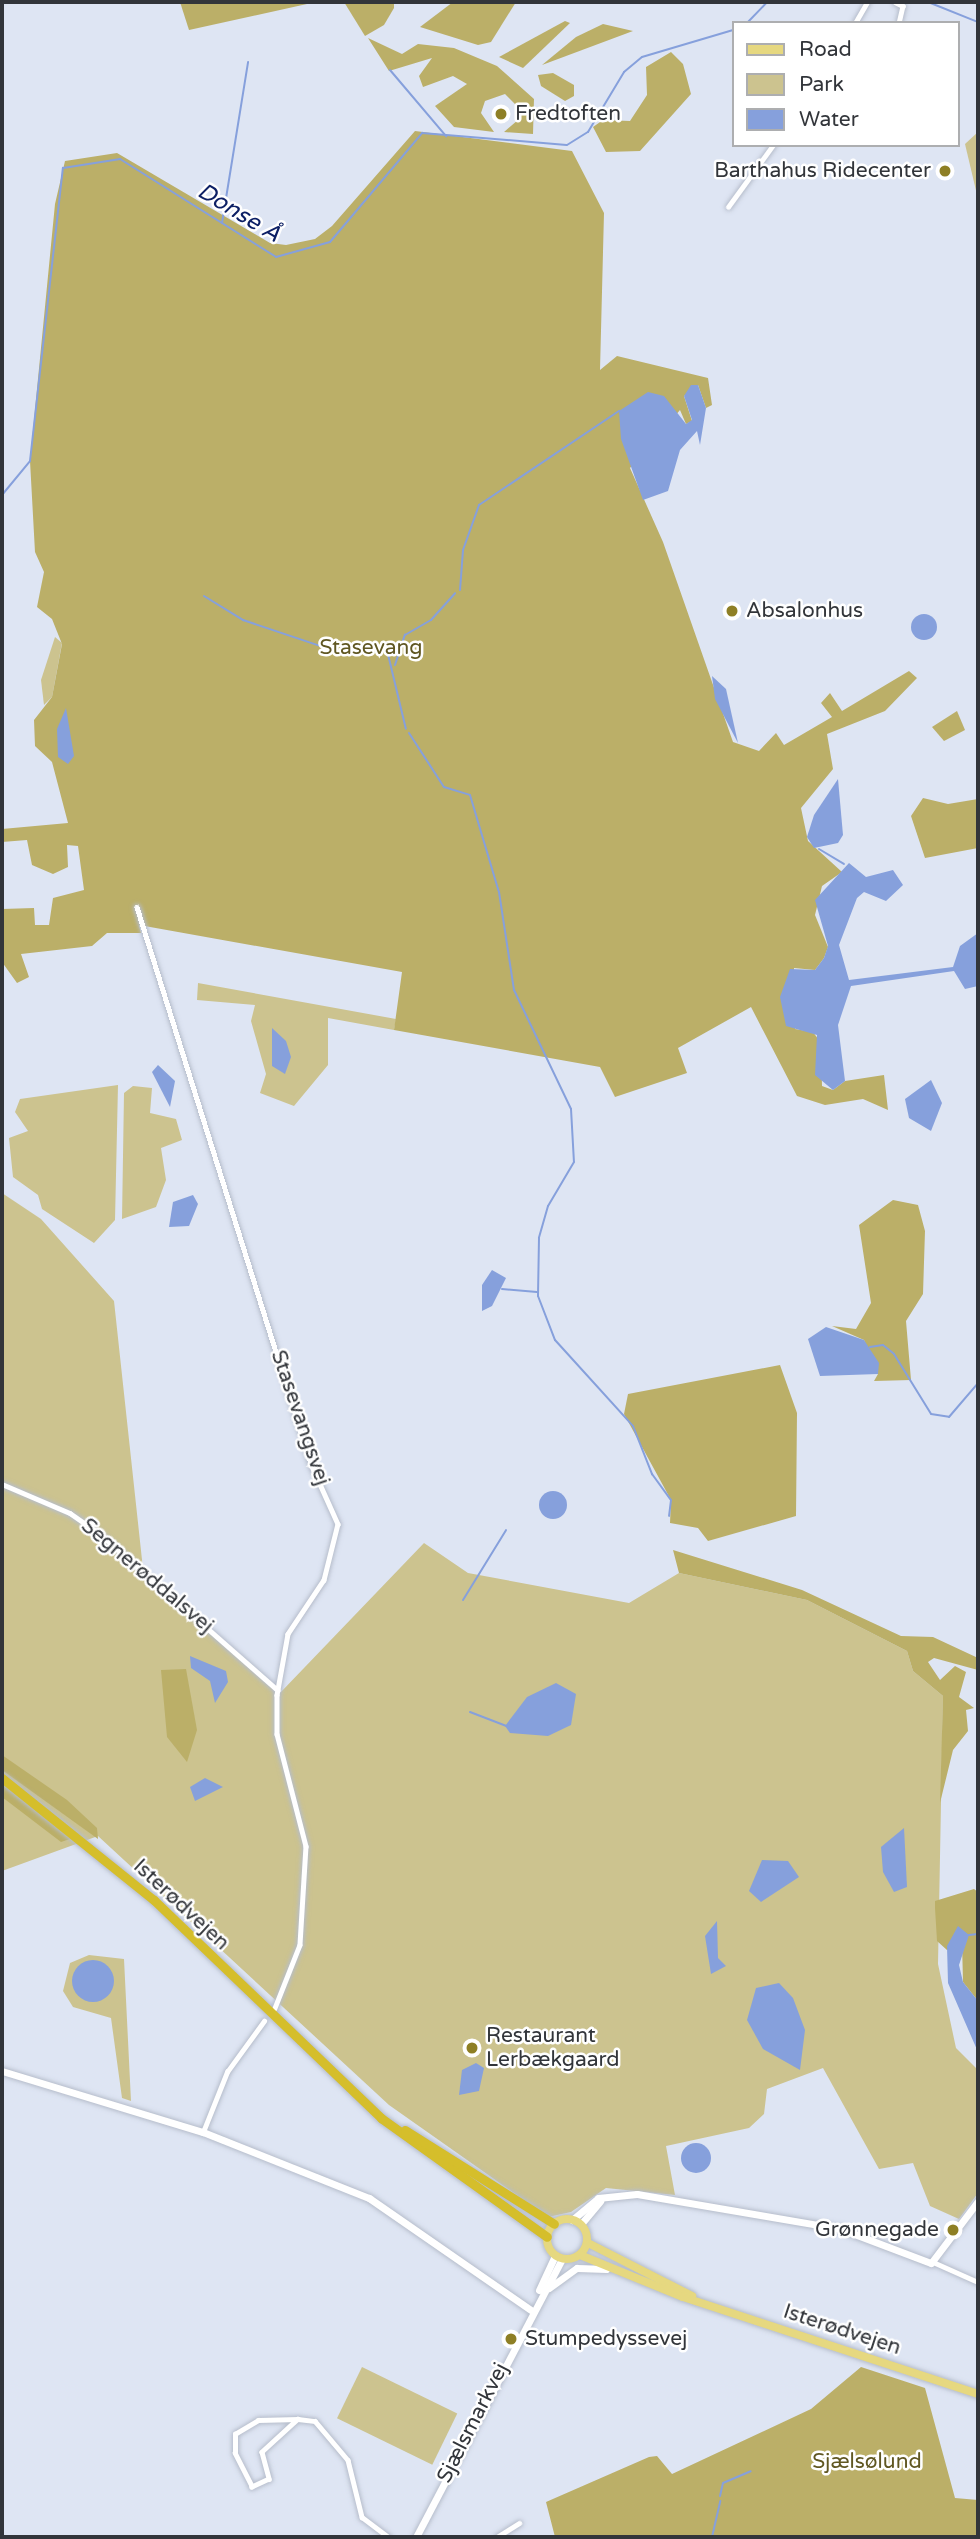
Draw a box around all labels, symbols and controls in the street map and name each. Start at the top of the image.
legend [732,21,959,147]
text: Road [799,37,852,62]
text: Park [799,72,844,97]
place label: Fredtoften [515,101,621,127]
marker: Fredtoften [493,106,509,122]
text: Water [799,107,859,132]
place label: Barthahus Ridecenter [714,158,931,184]
marker: Barthahus Ridecenter [937,163,953,179]
water label: Donse Å [192,177,286,249]
place label: Absalonhus [746,598,863,624]
marker: Absalonhus [724,603,740,619]
park label: Stasevang [319,635,423,661]
street label: Stasevangsvej [265,1347,335,1489]
street label: Segnerøddalsvej [76,1513,218,1639]
street label: Isterødvejen [128,1854,234,1956]
place label: Restaurant Lerbækgaard [486,2023,619,2073]
marker: Restaurant Lerbækgaard [464,2040,480,2056]
place label: Grønnegade [815,2217,939,2243]
marker: Grønnegade [945,2222,961,2238]
street label: Isterødvejen [780,2299,904,2361]
place label: Stumpedyssevej [525,2326,687,2352]
marker: Stumpedyssevej [503,2331,519,2347]
street label: Sjælsmarkvej [432,2359,514,2487]
park label: Sjælsølund [812,2449,922,2475]

